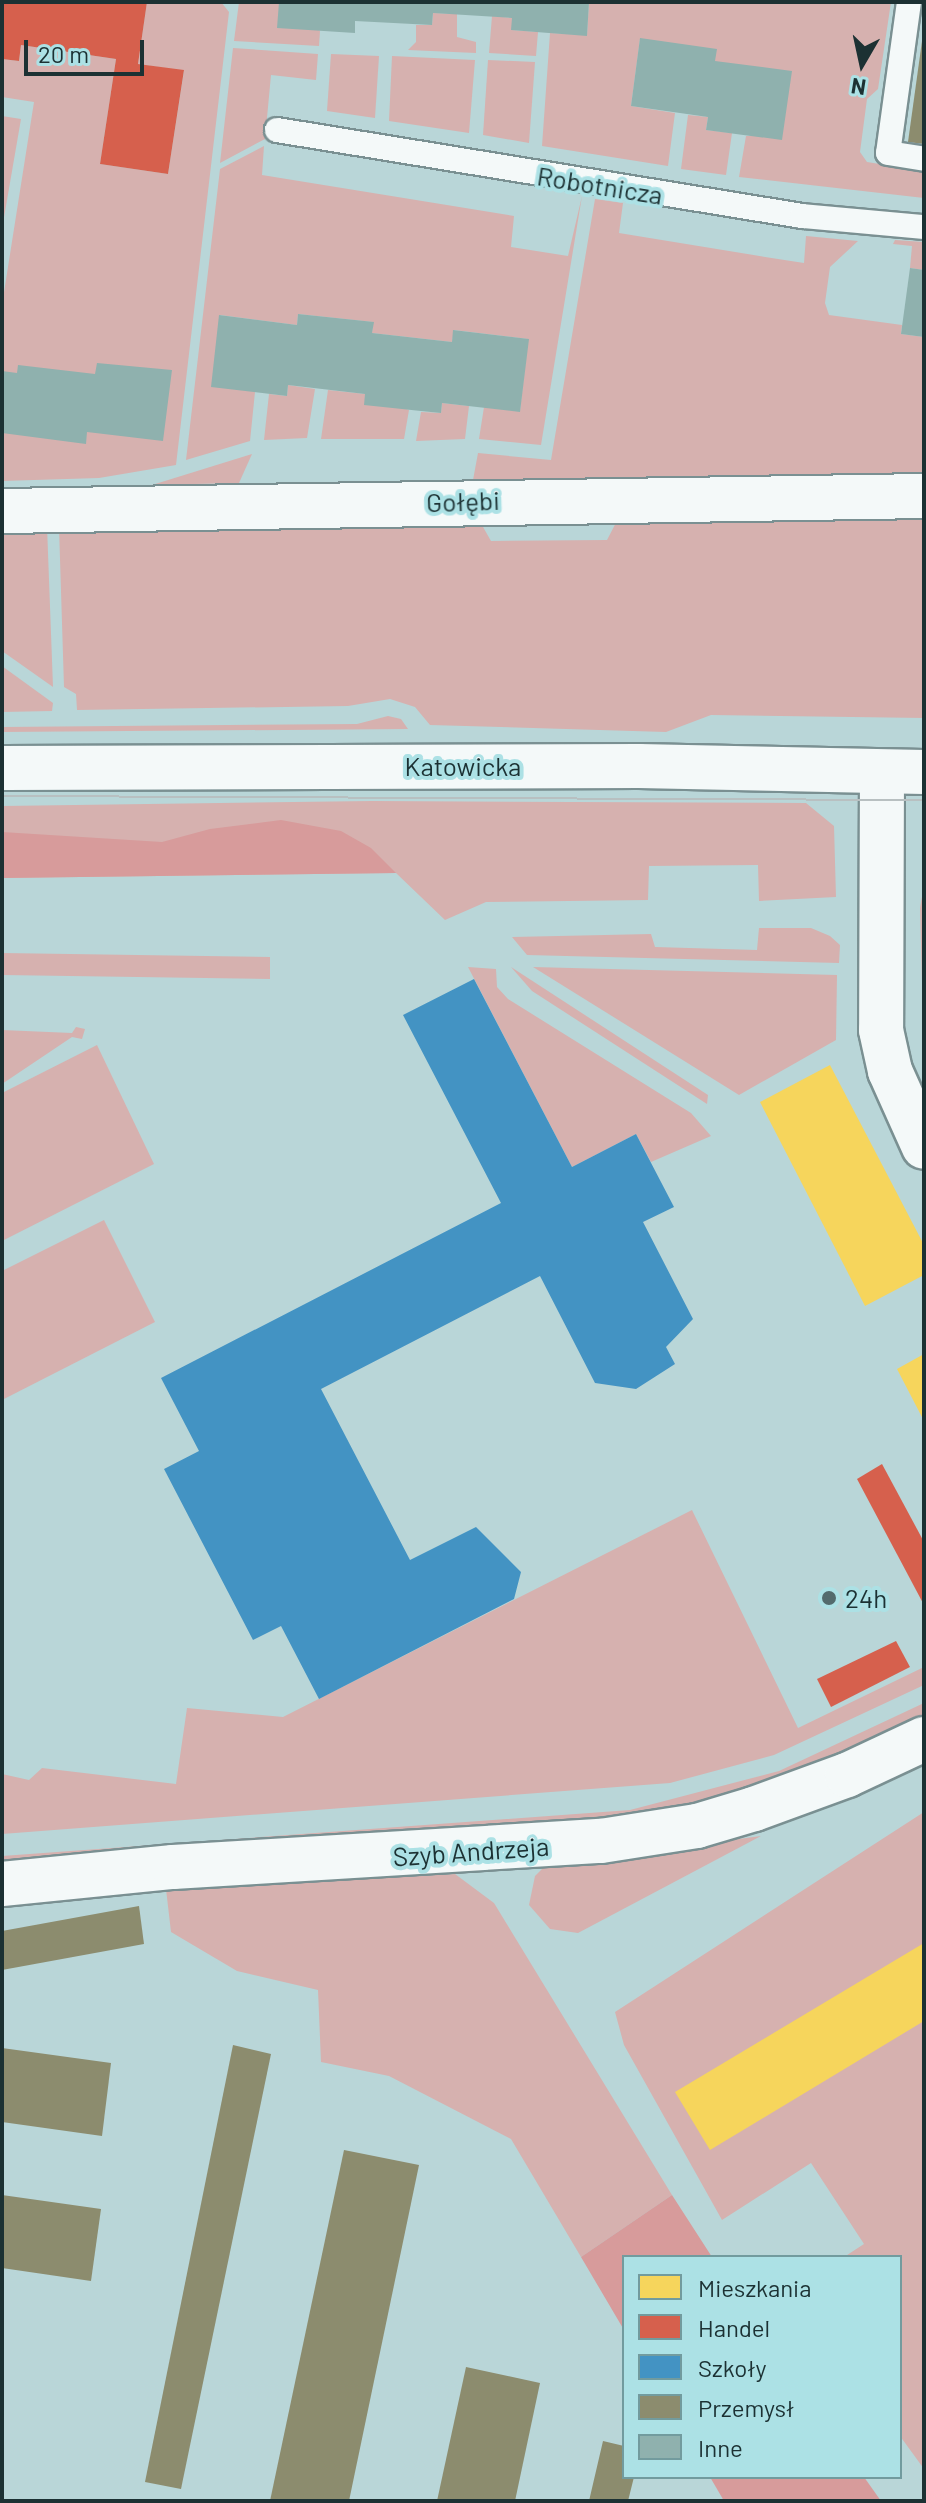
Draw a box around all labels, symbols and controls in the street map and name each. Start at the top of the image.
scale bar [28,24,148,74]
north arrow [822,24,902,104]
text: 20 m [38,39,89,68]
text: N [849,74,868,102]
street label: Robotnicza [535,160,665,210]
street label: Gołębi [426,484,500,518]
street label: Katowicka [405,750,521,782]
place label: 24h [845,1582,887,1614]
marker: 24h [820,1589,838,1607]
street label: Szyb Andrzeja [392,1830,550,1872]
legend [622,2255,902,2479]
text: Mieszkania [698,2273,811,2302]
text: Handel [698,2313,770,2342]
text: Szkoły [698,2353,767,2382]
text: Przemysł [698,2393,794,2422]
text: Inne [698,2433,743,2462]

